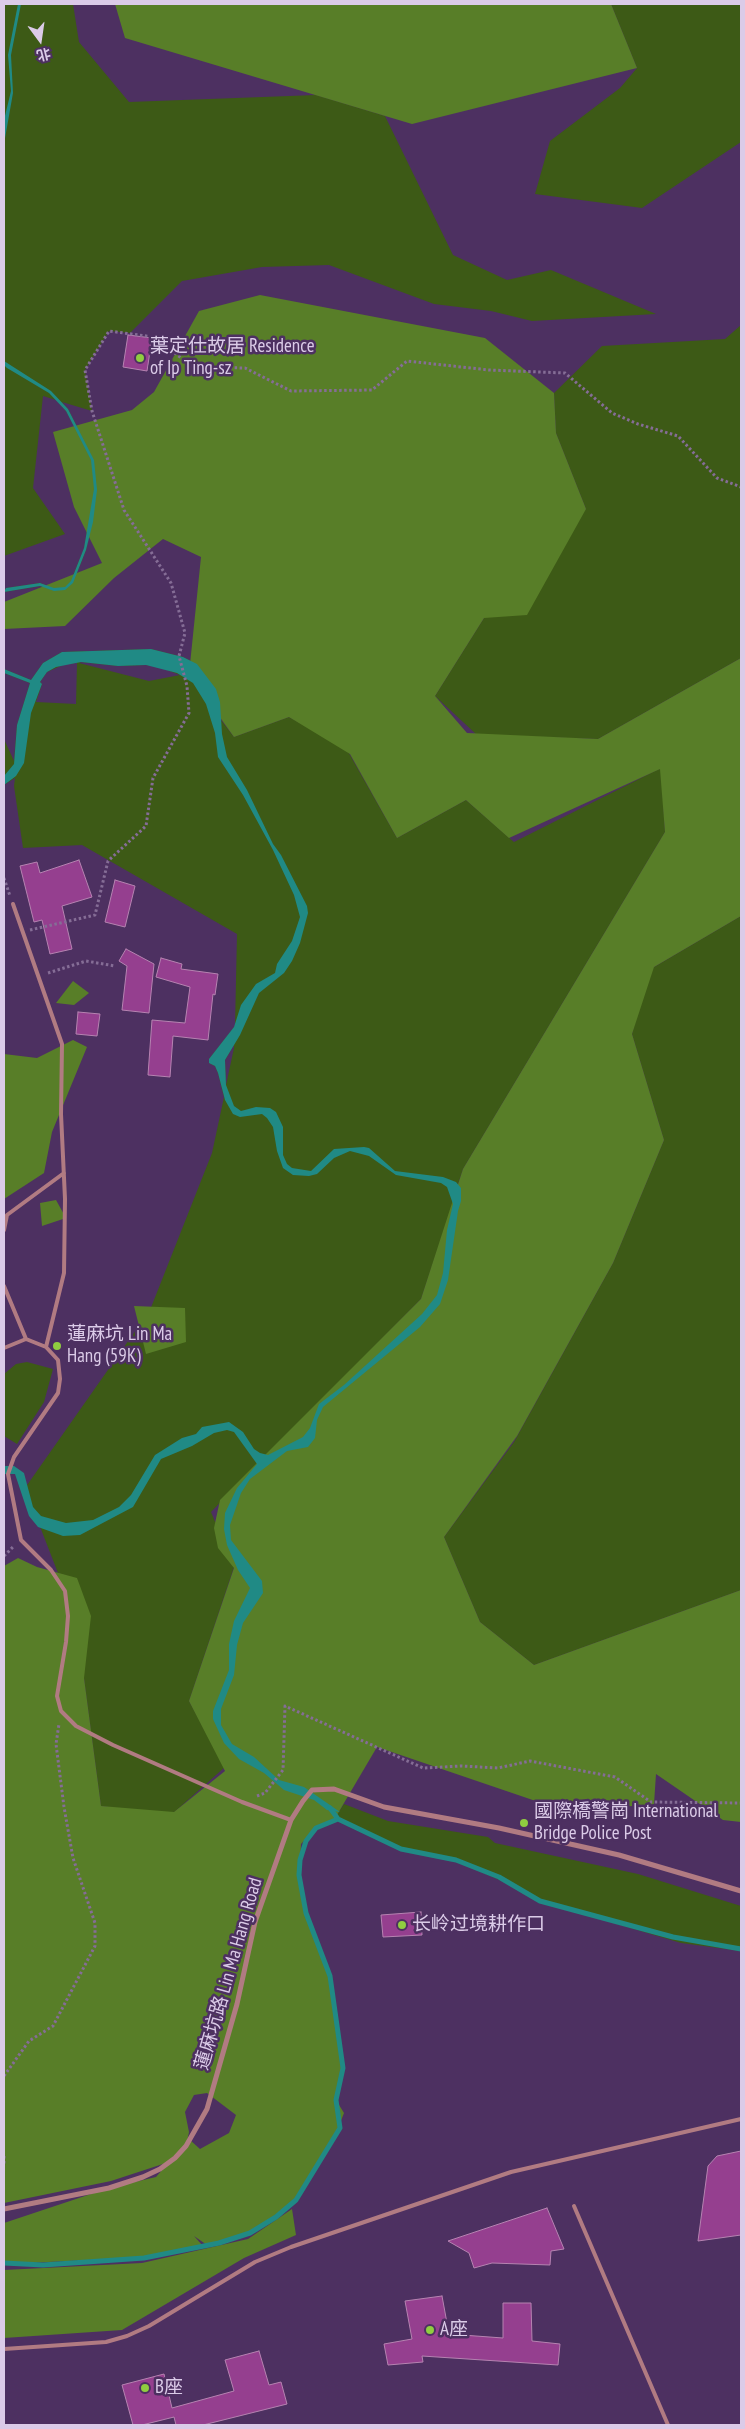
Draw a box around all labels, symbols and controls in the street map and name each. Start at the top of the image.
north arrow [15,15,65,65]
text: 北 [35,44,53,65]
place label: 葉定仕故居 Residence of Ip Ting-sz [150,336,315,380]
marker: 葉定仕故居 Residence of Ip Ting-sz [134,352,146,364]
place label: 蓮麻坑 Lin Ma Hang (59K) [67,1324,172,1368]
marker: 蓮麻坑 Lin Ma Hang (59K) [51,1340,63,1352]
place label: 國際橋警崗 International Bridge Police Post [534,1801,718,1845]
marker: 國際橋警崗 International Bridge Police Post [518,1817,530,1829]
street label: 蓮麻坑路 Lin Ma Hang Road [191,1875,267,2073]
place label: 长岭过境耕作口 [412,1914,545,1936]
marker: 长岭过境耕作口 [396,1919,408,1931]
place label: A座 [440,2319,468,2341]
marker: A座 [424,2324,436,2336]
place label: B座 [155,2377,183,2399]
marker: B座 [139,2382,151,2394]

